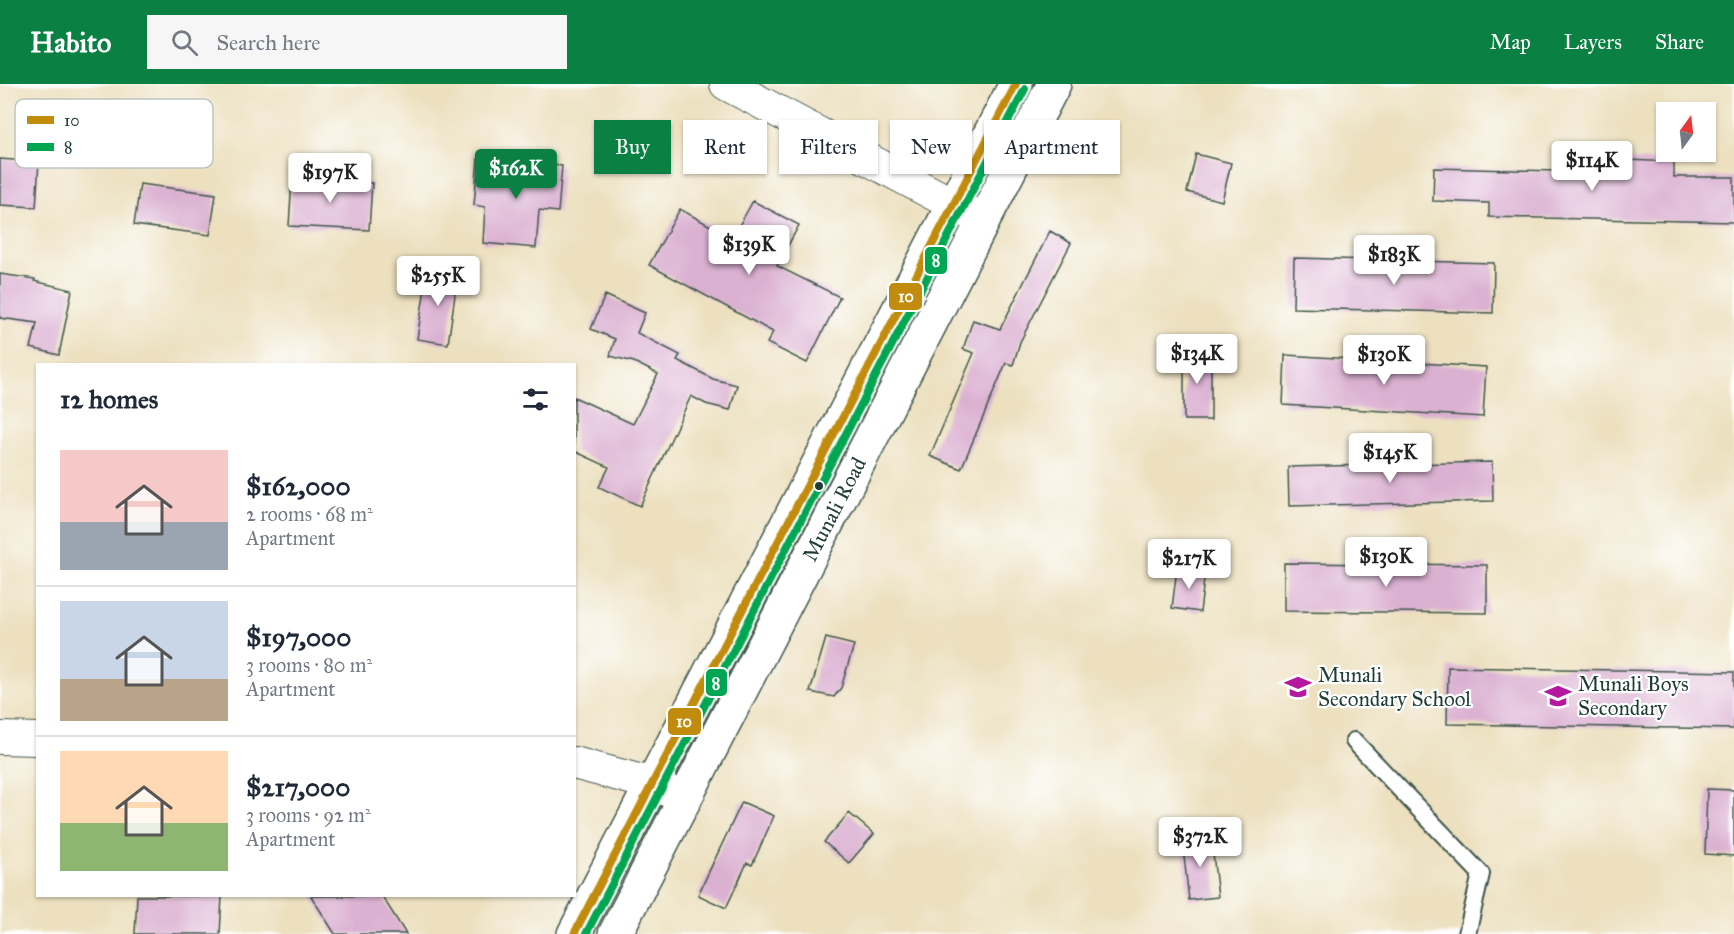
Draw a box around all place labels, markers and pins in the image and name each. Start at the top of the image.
pin: $114K [1550,141,1634,192]
pin: $162K [474,149,558,200]
pin: $197K [288,153,372,204]
pin: $139K [707,225,791,276]
pin: $183K [1352,235,1436,286]
pin: $255K [396,256,480,307]
pin: $134K [1155,334,1239,385]
pin: $130K [1342,335,1426,386]
pin: $145K [1348,433,1432,484]
unlabelled marker [813,480,825,492]
pin: $130K [1344,537,1428,588]
pin: $217K [1147,539,1231,590]
place label: Munali Secondary School [1318,662,1471,712]
place label: Munali Boys Secondary [1578,671,1689,721]
school or university icon: Munali Secondary School [1283,672,1313,702]
school or university icon: Munali Boys Secondary [1543,681,1573,711]
pin: $372K [1158,817,1242,868]

